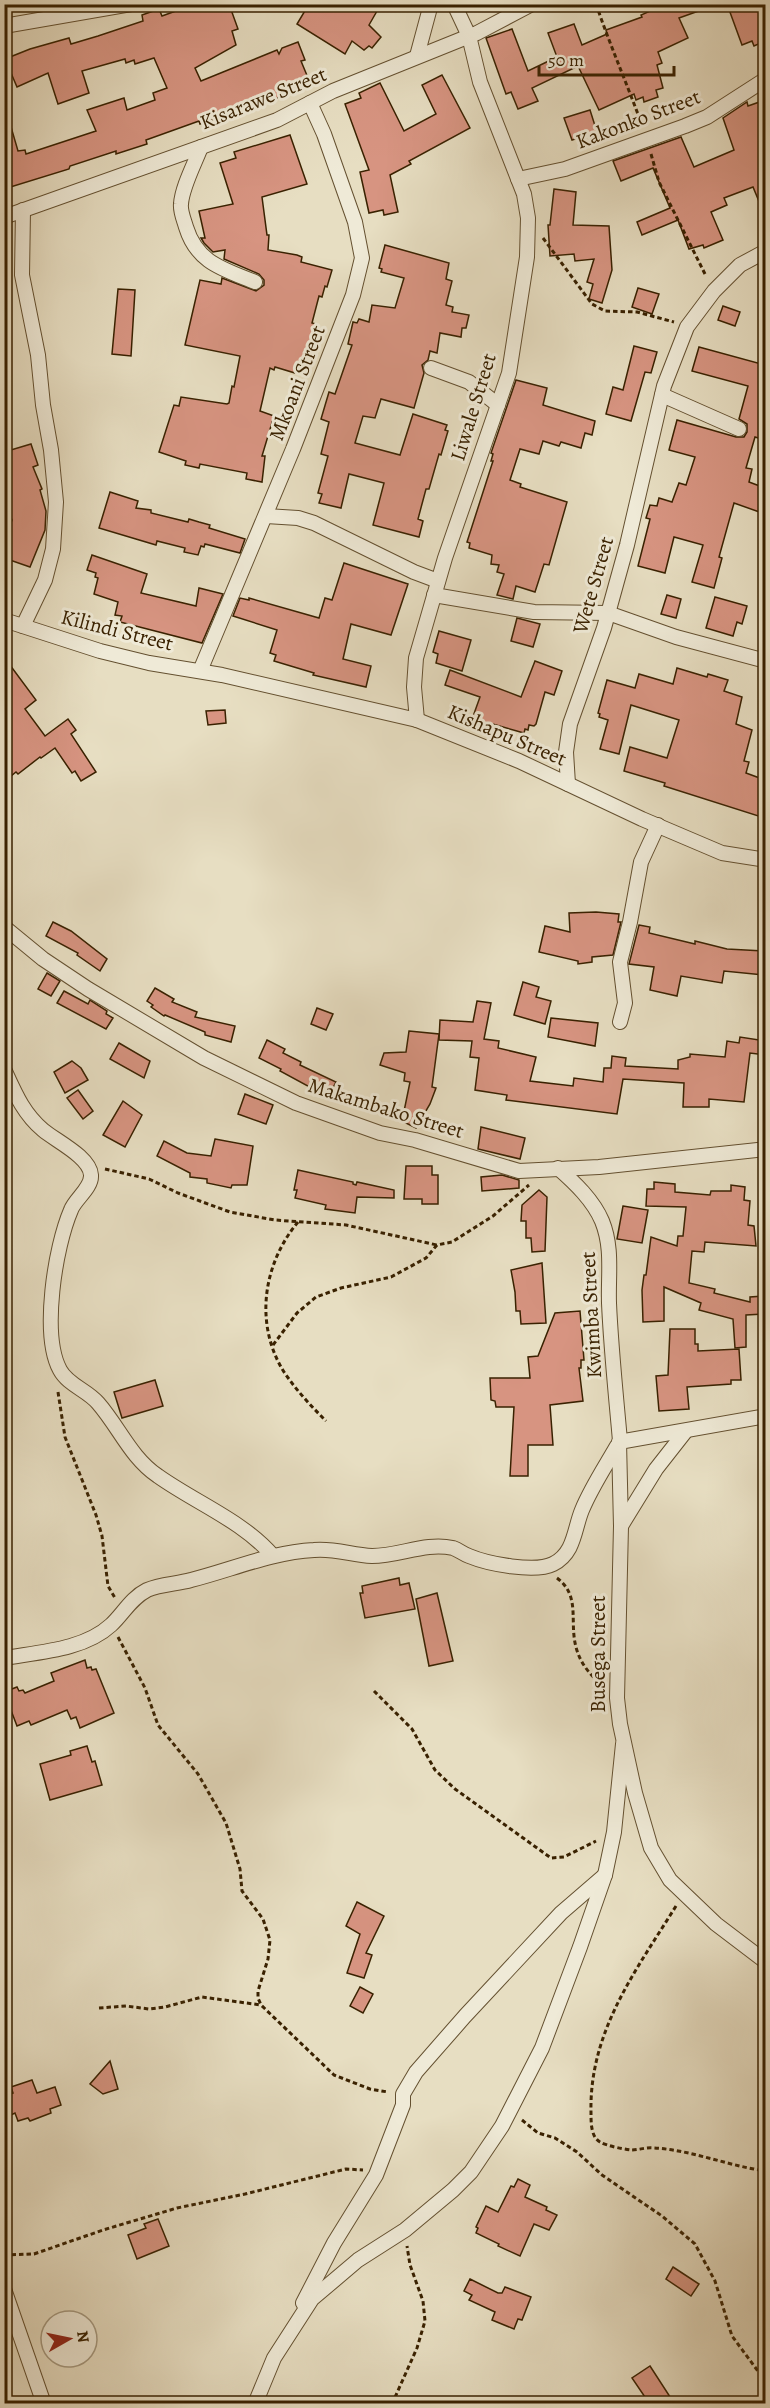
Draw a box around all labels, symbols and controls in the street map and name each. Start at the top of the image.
scale bar [539,39,674,77]
text: 50 m [548,48,584,72]
street label: Kisarawe Street [196,60,331,136]
street label: Kakonko Street [572,82,704,156]
street label: Mkoani Street [262,321,332,445]
street label: Liwale Street [443,350,503,464]
street label: Wete Street [566,533,620,638]
street label: Kilindi Street [58,603,176,657]
street label: Kishapu Street [443,697,571,773]
street label: Makambako Street [305,1071,467,1145]
street label: Kwimba Street [574,1251,608,1379]
street label: Busega Street [584,1595,612,1713]
north arrow [39,2309,99,2369]
text: N [71,2329,95,2345]

